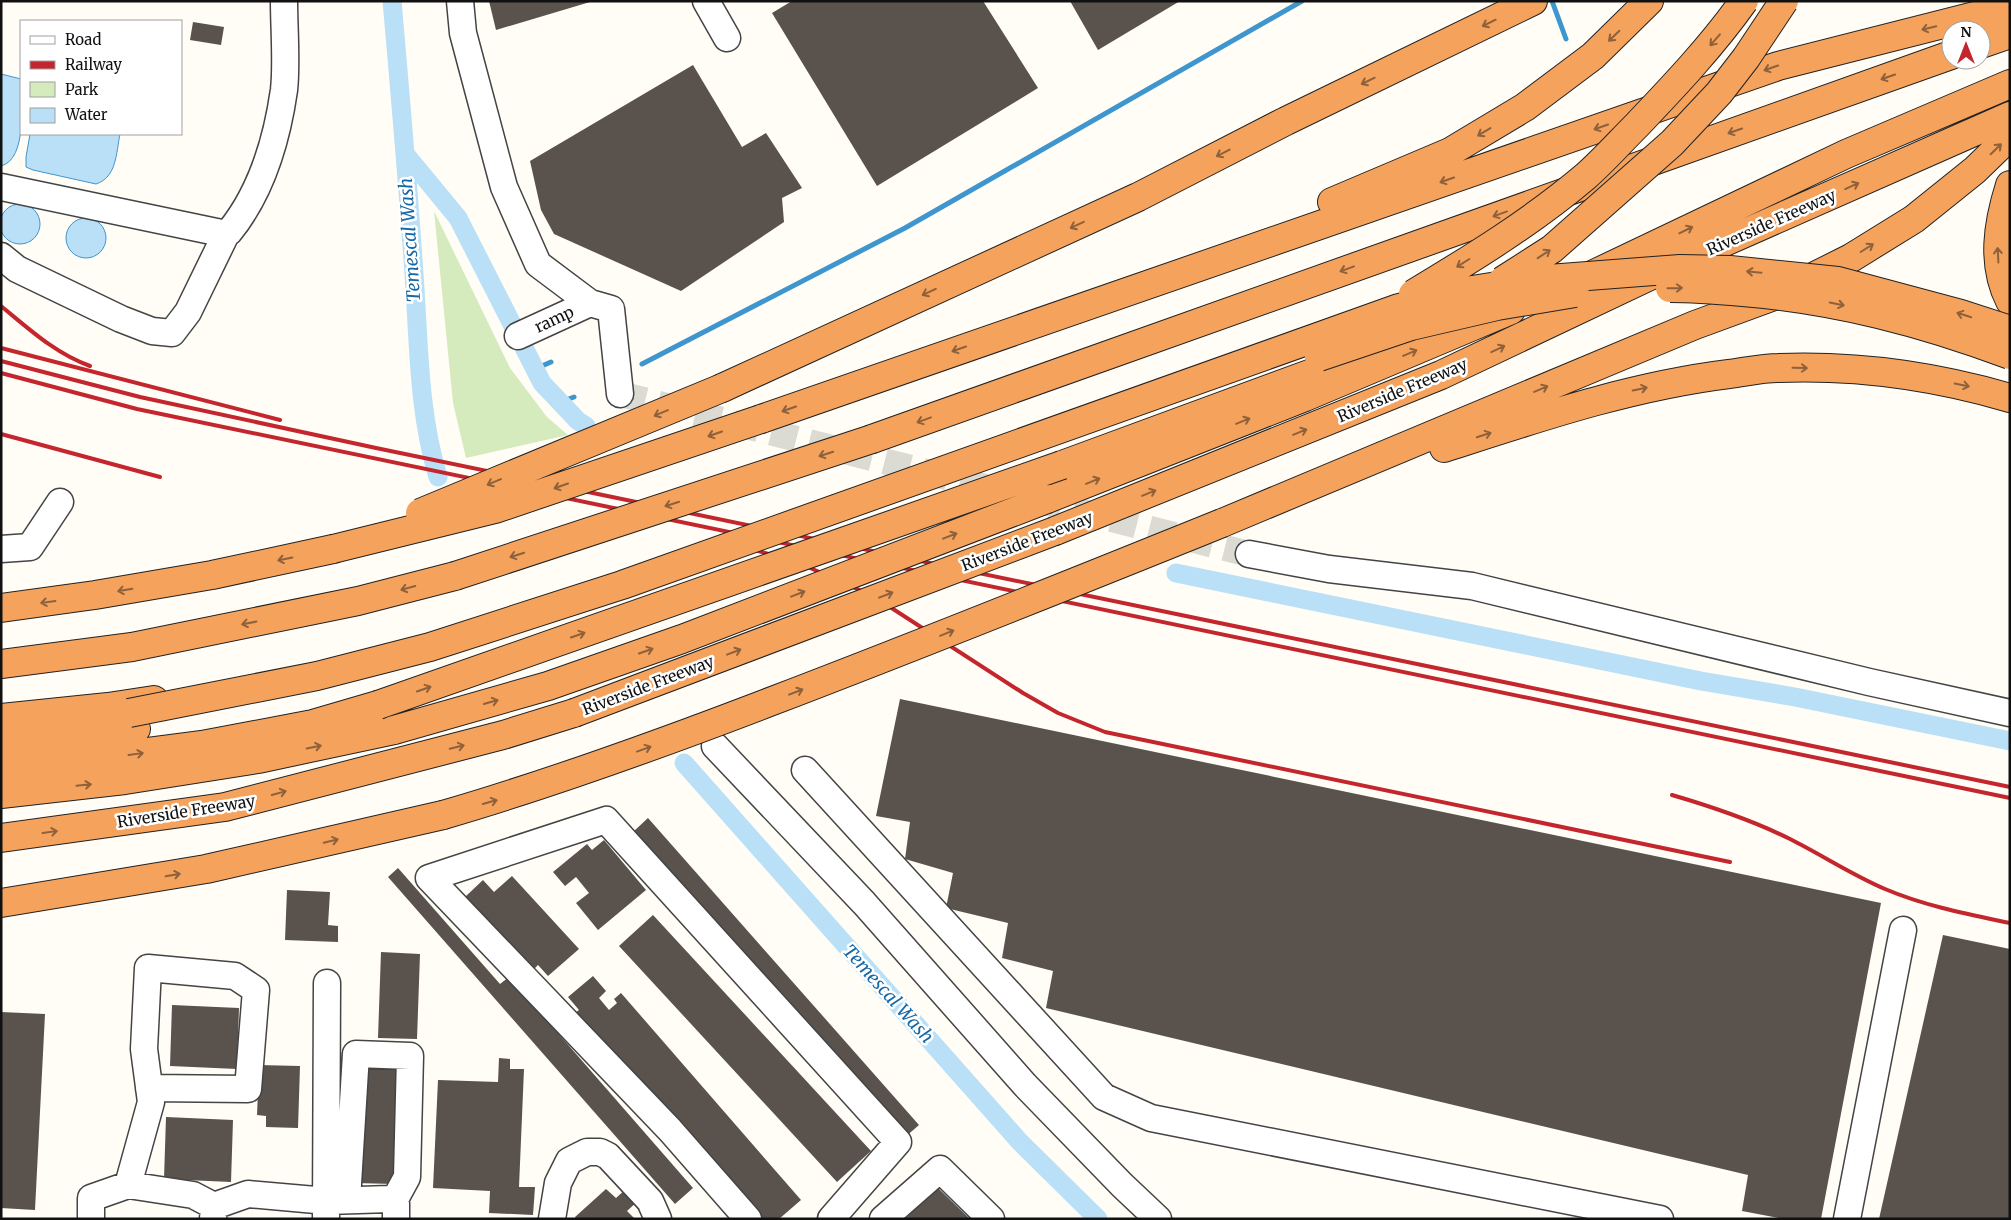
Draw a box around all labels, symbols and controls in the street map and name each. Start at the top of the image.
one-way arrow [1482,18,1497,28]
legend [20,20,182,135]
north arrow [1941,20,1991,70]
text: N [1960,23,1972,41]
one-way arrow [1921,24,1937,33]
one-way arrow [1608,29,1620,42]
text: Road [65,30,101,49]
one-way arrow [1709,34,1720,47]
text: Railway [65,55,122,74]
one-way arrow [1764,64,1780,74]
one-way arrow [1881,73,1897,82]
one-way arrow [1361,77,1376,87]
text: Park [65,80,99,99]
text: Water [64,105,108,124]
one-way arrow [1594,123,1609,132]
one-way arrow [1477,127,1491,137]
one-way arrow [1728,127,1743,136]
one-way arrow [1989,143,2002,155]
one-way arrow [1215,148,1230,158]
one-way arrow [1440,176,1456,185]
water label: Temescal Wash [394,177,425,303]
one-way arrow [1844,180,1859,190]
street label: Riverside Freeway [1703,184,1839,260]
one-way arrow [1492,210,1508,219]
one-way arrow [1070,220,1085,230]
one-way arrow [1679,225,1694,235]
one-way arrow [1860,242,1874,252]
one-way arrow [1994,247,2003,263]
one-way arrow [1537,249,1551,259]
one-way arrow [1457,259,1471,269]
one-way arrow [1339,265,1355,274]
one-way arrow [1746,268,1762,277]
one-way arrow [1666,283,1683,293]
one-way arrow [922,288,937,298]
one-way arrow [1828,300,1844,309]
street label: ramp [531,301,577,337]
one-way arrow [1956,309,1972,319]
one-way arrow [1490,343,1505,353]
one-way arrow [952,345,967,354]
one-way arrow [1402,347,1417,357]
street label: Riverside Freeway [1334,353,1471,426]
one-way arrow [1792,363,1808,373]
one-way arrow [1953,381,1969,391]
one-way arrow [1534,384,1549,393]
one-way arrow [1631,384,1647,393]
one-way arrow [782,405,798,414]
one-way arrow [654,409,669,418]
one-way arrow [916,416,932,425]
one-way arrow [1235,416,1251,425]
one-way arrow [1292,427,1307,437]
one-way arrow [707,430,723,440]
one-way arrow [1476,430,1491,439]
one-way arrow [818,449,834,459]
one-way arrow [1084,476,1100,485]
one-way arrow [487,478,502,487]
one-way arrow [553,482,569,492]
one-way arrow [1141,488,1156,497]
one-way arrow [664,500,680,510]
street label: Riverside Freeway [958,506,1096,575]
one-way arrow [942,531,957,541]
one-way arrow [510,551,526,560]
one-way arrow [277,555,293,565]
one-way arrow [400,584,416,593]
one-way arrow [118,585,134,595]
one-way arrow [790,589,805,599]
one-way arrow [878,590,893,599]
one-way arrow [40,597,56,607]
one-way arrow [241,619,257,628]
one-way arrow [939,627,954,637]
one-way arrow [569,630,585,639]
one-way arrow [637,646,653,656]
one-way arrow [726,647,741,656]
street label: Riverside Freeway [579,650,717,719]
one-way arrow [416,684,431,693]
one-way arrow [787,687,803,696]
one-way arrow [483,697,499,706]
one-way arrow [305,742,321,751]
one-way arrow [448,742,464,751]
one-way arrow [635,744,651,753]
one-way arrow [128,749,144,759]
one-way arrow [76,780,92,790]
one-way arrow [270,788,286,798]
street label: Riverside Freeway [116,790,257,832]
one-way arrow [481,796,497,806]
one-way arrow [41,826,57,836]
one-way arrow [323,836,339,845]
one-way arrow [164,869,180,879]
water label: Temescal Wash [838,940,939,1048]

